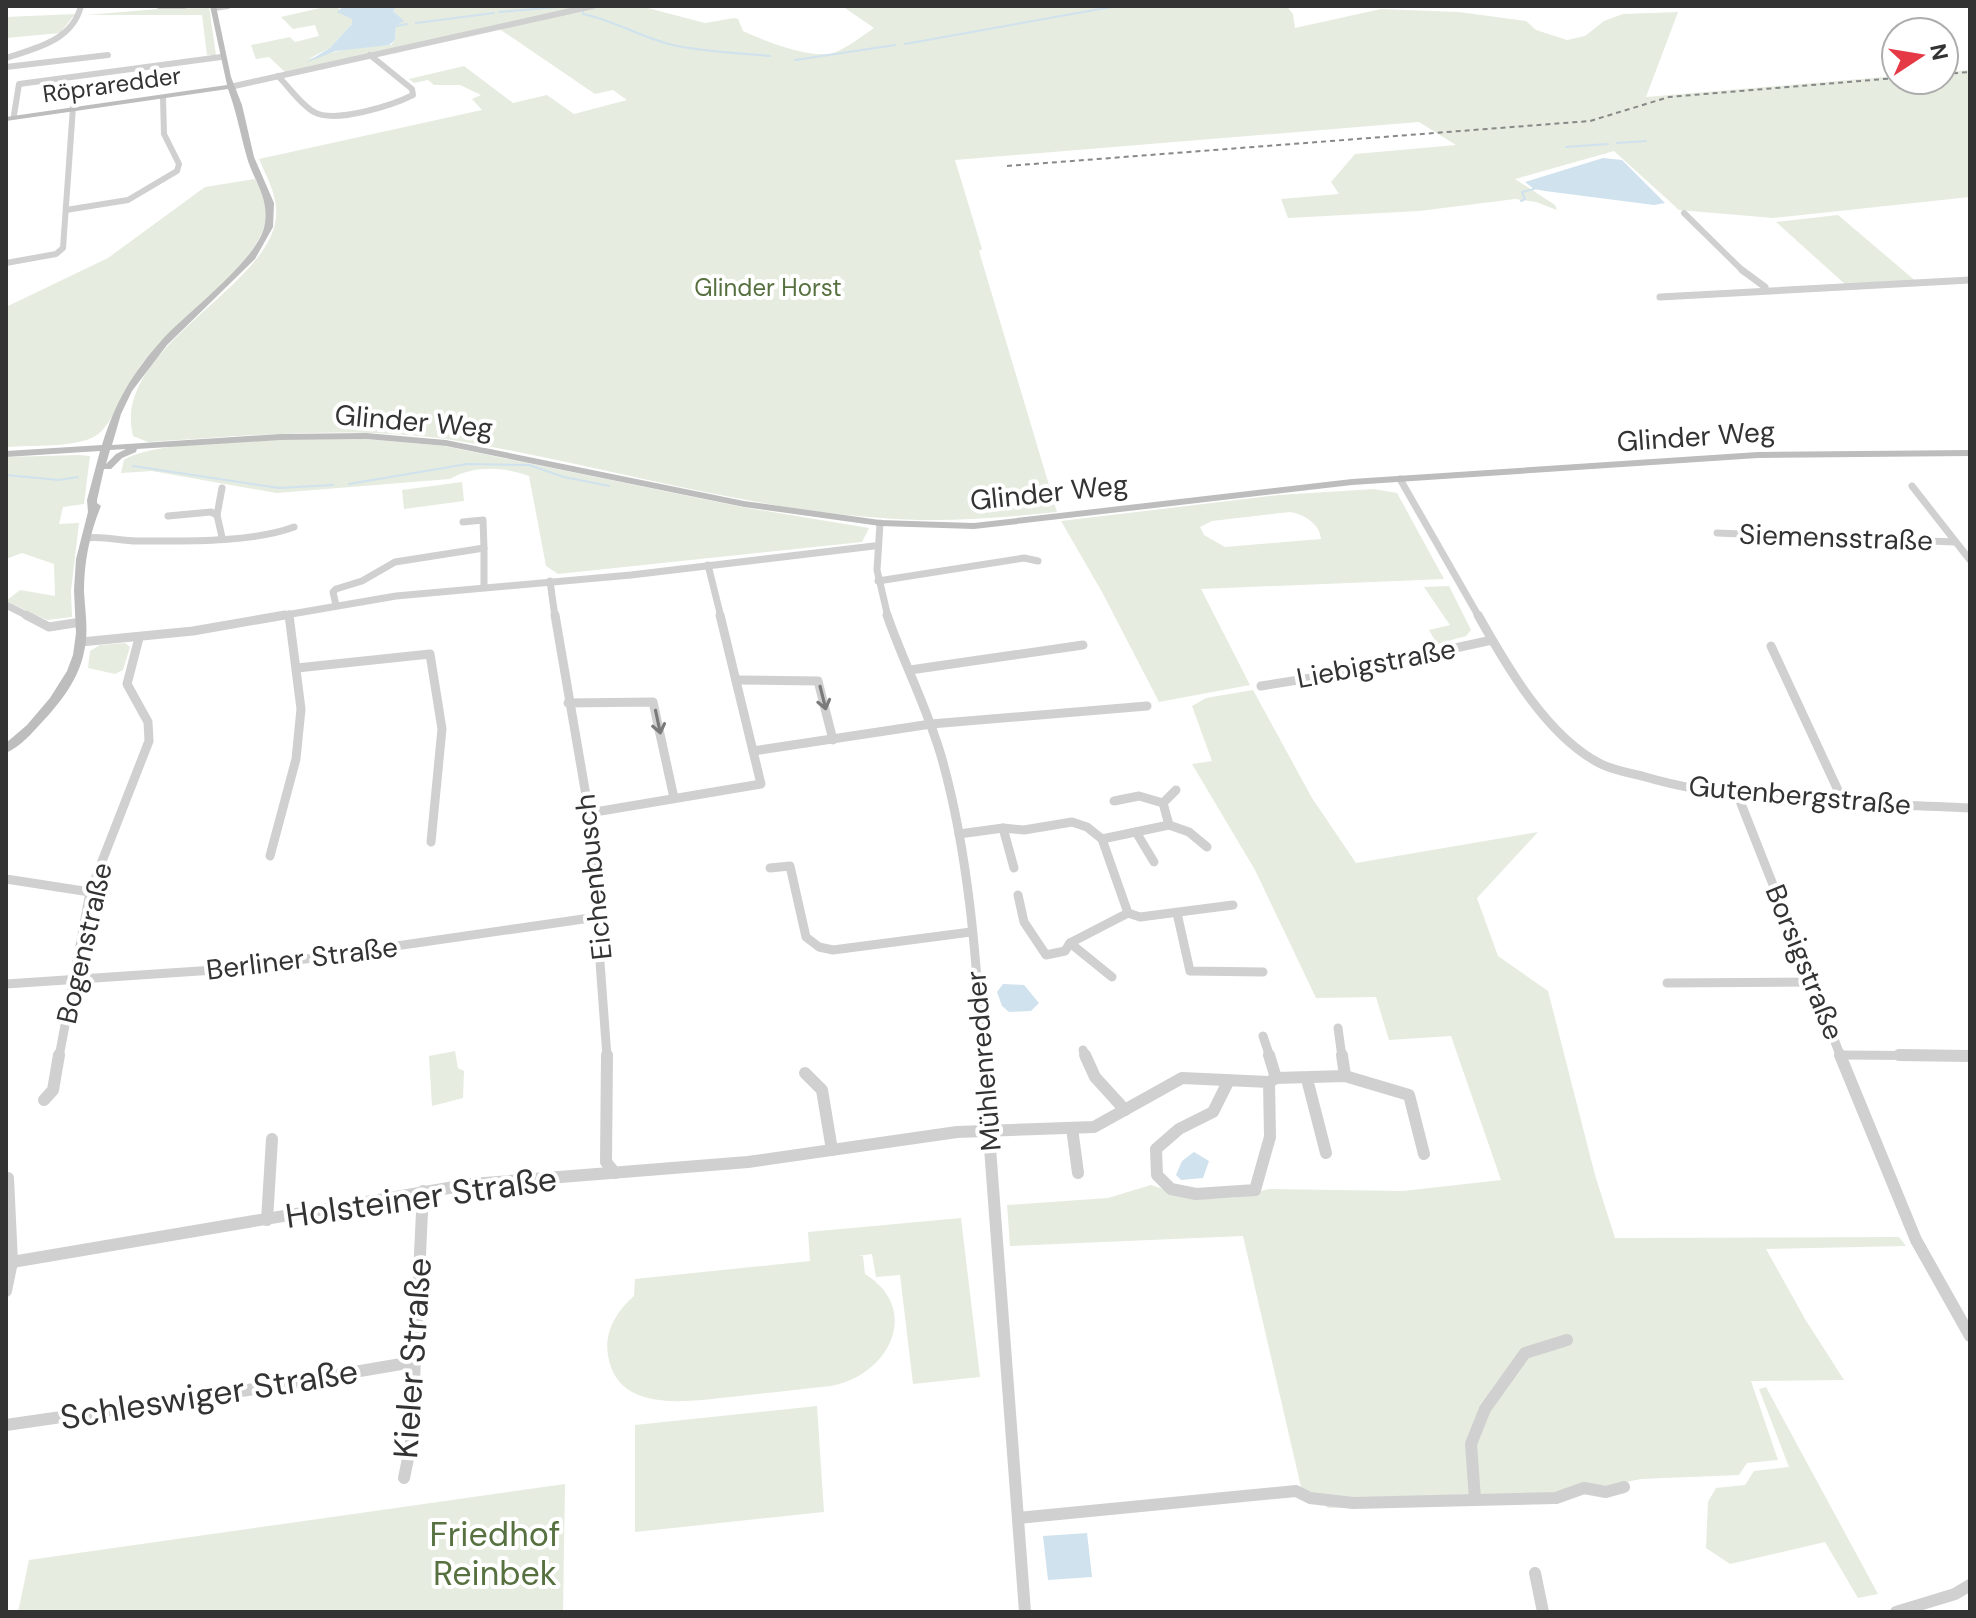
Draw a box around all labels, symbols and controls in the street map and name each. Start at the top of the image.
north arrow [1880,16,1960,96]
text: N [1923,41,1955,63]
street label: Röpraredder [41,59,183,110]
park label: Glinder Horst [694,272,842,303]
street label: Glinder Weg [333,396,495,447]
street label: Glinder Weg [1616,413,1776,460]
street label: Glinder Weg [968,466,1130,519]
street label: Siemensstraße [1738,516,1934,559]
street label: Liebigstraße [1293,630,1459,697]
one-way arrow [816,684,831,710]
one-way arrow [651,709,666,734]
street label: Gutenbergstraße [1687,767,1913,824]
street label: Eichenbusch [566,792,621,962]
street label: Bogenstraße [48,859,121,1027]
street label: Borsigstraße [1757,879,1852,1045]
street label: Berliner Straße [204,928,400,989]
street label: Mühlenredder [957,969,1010,1153]
street label: Holsteiner Straße [283,1156,560,1239]
street label: Kieler Straße [383,1256,442,1460]
street label: Schleswiger Straße [57,1349,361,1440]
park label: Friedhof Reinbek [430,1512,560,1596]

